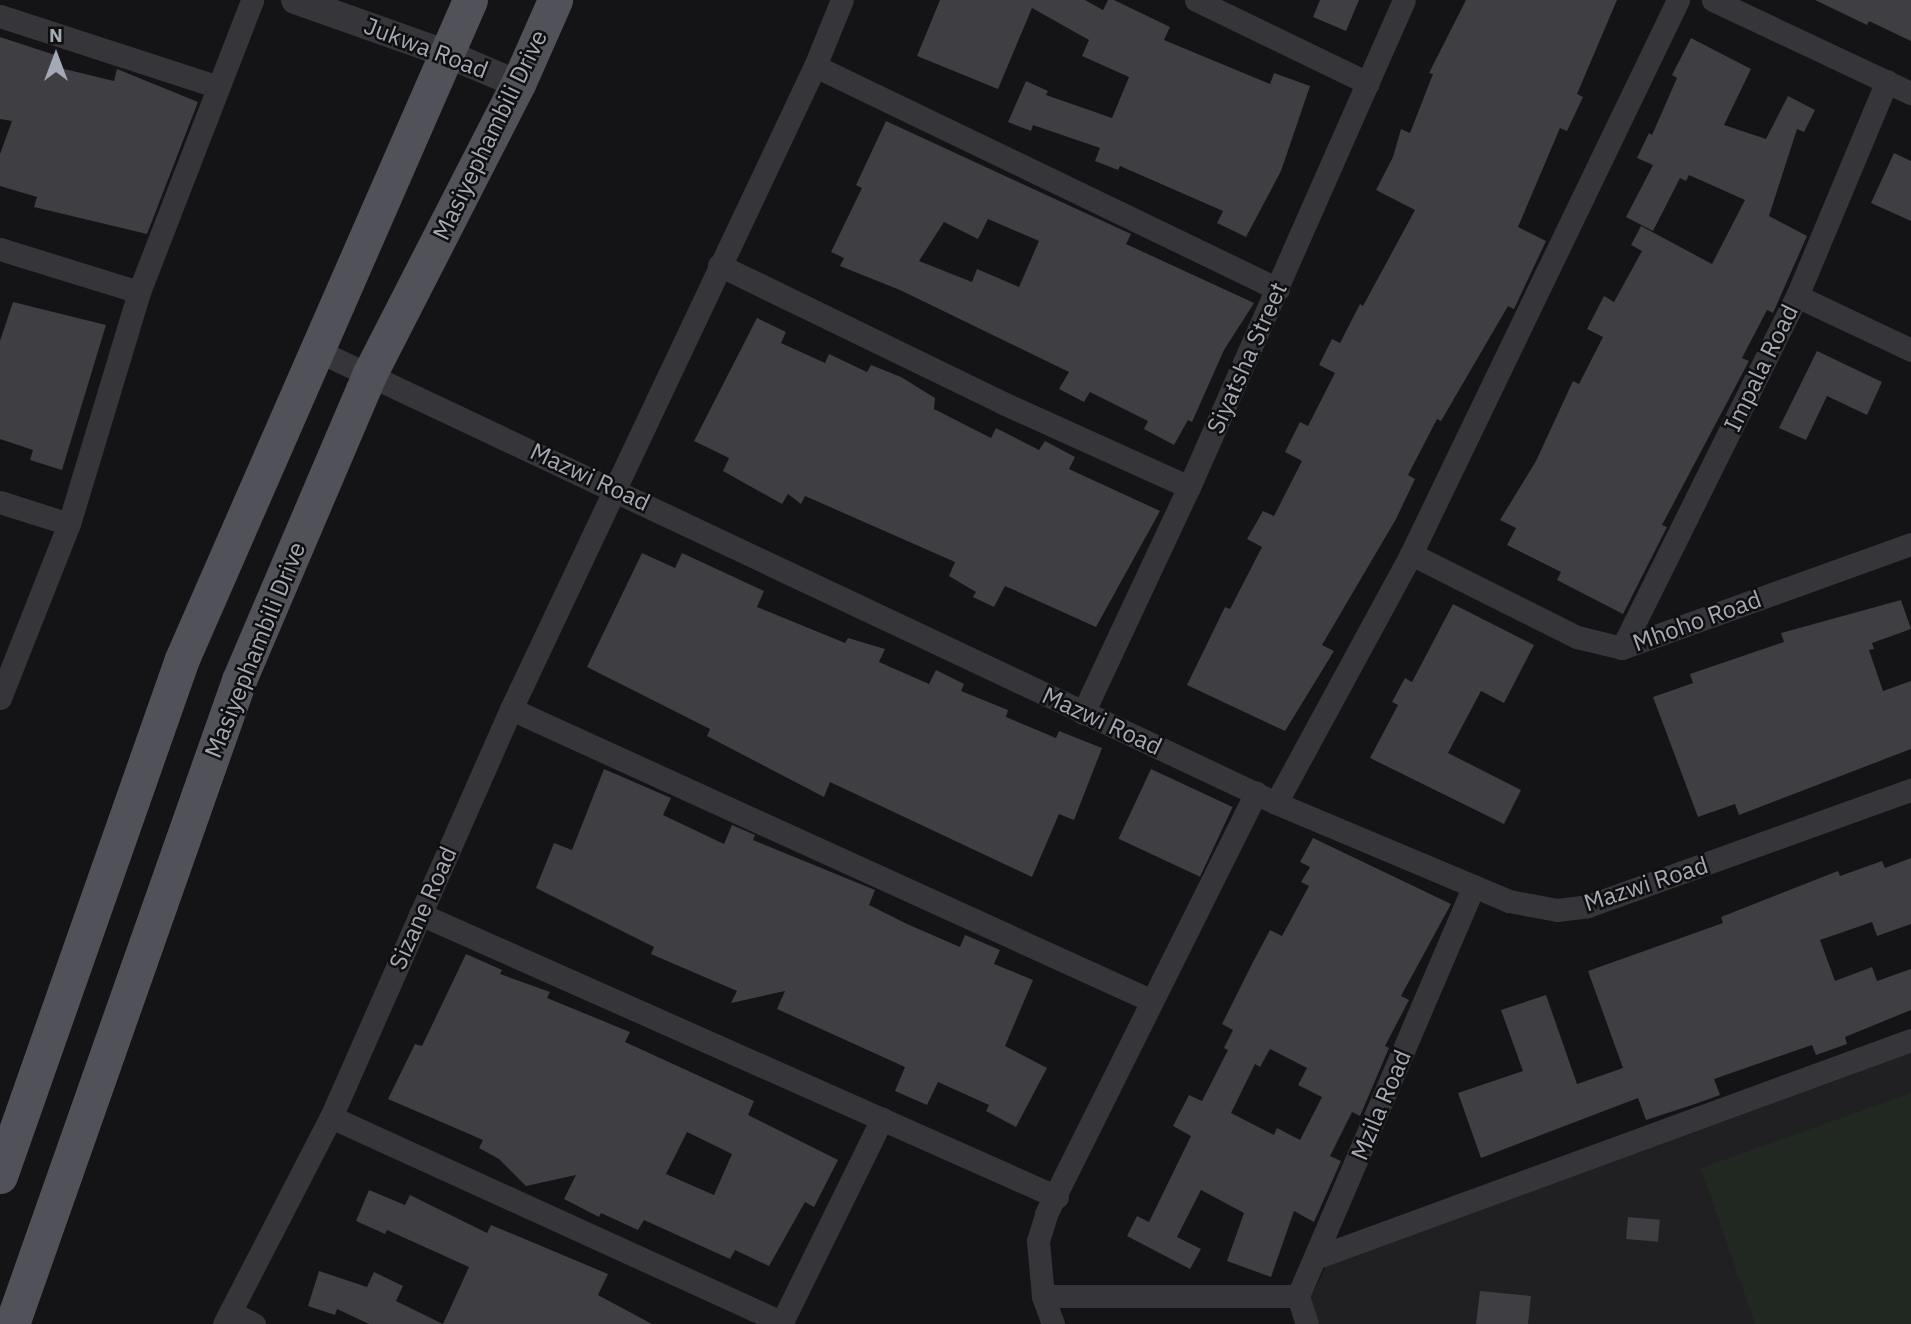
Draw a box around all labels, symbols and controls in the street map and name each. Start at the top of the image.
street label: Jukwa Road [360,11,492,85]
north arrow [21,21,91,91]
text: N [49,23,63,47]
street label: Masiyephambili Drive [427,25,553,245]
street label: Siyatsha Street [1201,278,1293,438]
street label: Impala Road [1718,300,1804,436]
street label: Mazwi Road [526,437,654,517]
street label: Masiyephambili Drive [199,538,311,762]
street label: Mhoho Road [1629,584,1765,658]
street label: Mazwi Road [1038,681,1166,761]
street label: Sizane Road [383,842,463,974]
street label: Mazwi Road [1580,850,1712,918]
street label: Mzila Road [1345,1046,1417,1164]

